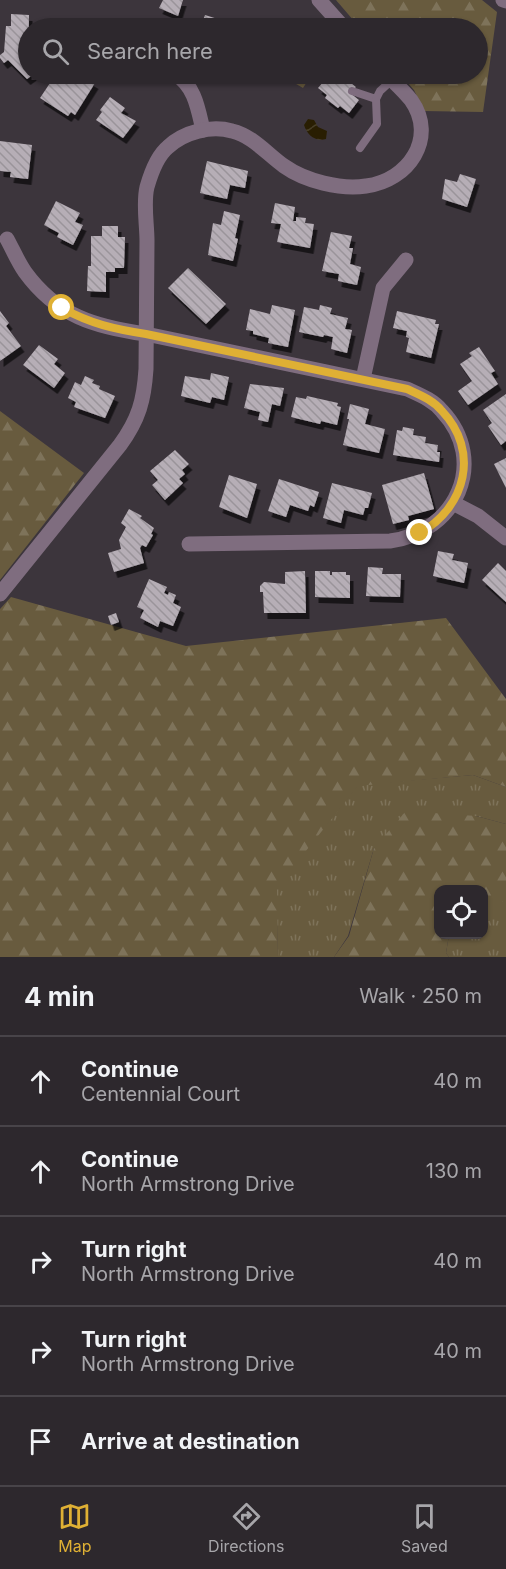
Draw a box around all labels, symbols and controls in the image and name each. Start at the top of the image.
search box [18,18,488,84]
icon: search [39,35,72,68]
text: Search here [87,38,213,64]
route start [48,294,74,320]
route end [406,519,432,545]
map controls [434,885,488,939]
button: locate [434,885,488,939]
text: 4 min [24,981,95,1012]
text: Walk · 250 m [359,984,482,1008]
text: Continue [81,1056,179,1082]
icon: ahead [24,1065,57,1098]
text: 40 m [433,1069,482,1093]
text: Centennial Court [81,1082,240,1106]
text: Continue [81,1146,179,1172]
icon: ahead [24,1155,57,1188]
text: 130 m [426,1159,482,1183]
text: North Armstrong Drive [81,1172,295,1196]
text: Turn right [81,1236,187,1262]
icon: right [24,1245,57,1278]
text: 40 m [433,1249,482,1273]
text: North Armstrong Drive [81,1262,295,1286]
text: Turn right [81,1326,187,1352]
icon: right [24,1335,57,1368]
text: 40 m [433,1339,482,1363]
text: North Armstrong Drive [81,1352,295,1376]
icon: arrive [24,1425,57,1458]
text: Arrive at destination [81,1428,300,1454]
tab: Map [58,1500,92,1556]
tab: Directions [208,1500,284,1556]
tab: Saved [401,1500,448,1556]

